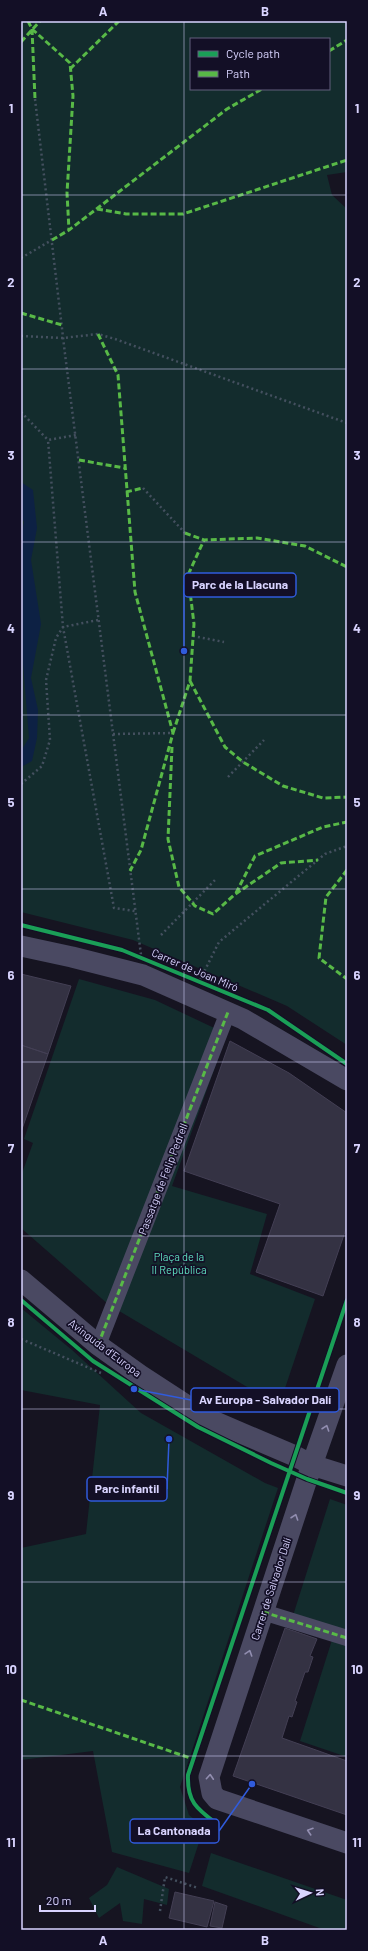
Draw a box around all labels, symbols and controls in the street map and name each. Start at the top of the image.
text: A [99,3,108,19]
text: B [261,3,269,19]
legend [190,38,330,90]
text: Cycle path [226,46,280,60]
text: Path [226,66,250,80]
text: 1 [9,100,13,116]
text: 1 [355,100,359,116]
text: 2 [7,274,15,290]
text: 2 [353,274,361,290]
text: 3 [7,447,15,463]
text: 3 [353,447,361,463]
callout: Parc de la Llacuna [184,573,296,597]
text: Parc de la Llacuna [192,577,288,591]
text: 4 [7,620,15,636]
text: 4 [353,620,361,636]
text: 5 [7,794,15,810]
text: 5 [353,794,361,810]
street label: Carrer de Joan Miró [150,945,241,994]
text: 6 [8,967,15,983]
text: 6 [354,967,361,983]
street label: Passatge de Felip Pedrell [135,1121,190,1236]
text: 7 [8,1140,15,1156]
text: 7 [354,1140,361,1156]
park label: Plaça de la II República [151,1250,207,1276]
text: 8 [7,1314,15,1330]
text: 8 [353,1314,361,1330]
street label: Avinguda d'Europa [66,1316,144,1379]
callout: Av Europa - Salvador Dalí [191,1388,339,1412]
text: Av Europa - Salvador Dalí [199,1392,331,1406]
one-way arrow [321,1425,329,1432]
callout: Parc infantil [87,1477,167,1501]
text: Parc infantil [95,1481,159,1495]
text: 9 [8,1487,15,1503]
text: 9 [354,1487,361,1503]
one-way arrow [290,1513,299,1520]
street label: Carrer de Salvador Dalí [248,1535,293,1642]
one-way arrow [244,1650,253,1657]
text: 10 [5,1661,17,1677]
text: 10 [351,1661,363,1677]
one-way arrow [206,1773,215,1780]
callout: La Cantonada [130,1819,219,1843]
text: La Cantonada [138,1823,210,1837]
one-way arrow [307,1827,314,1835]
text: 11 [6,1834,16,1850]
text: 11 [352,1834,362,1850]
north arrow [290,1873,330,1913]
scale bar [40,1887,95,1913]
text: N [314,1888,327,1896]
text: 20 m [46,1893,72,1907]
text: A [99,1932,108,1948]
text: B [261,1932,269,1948]

